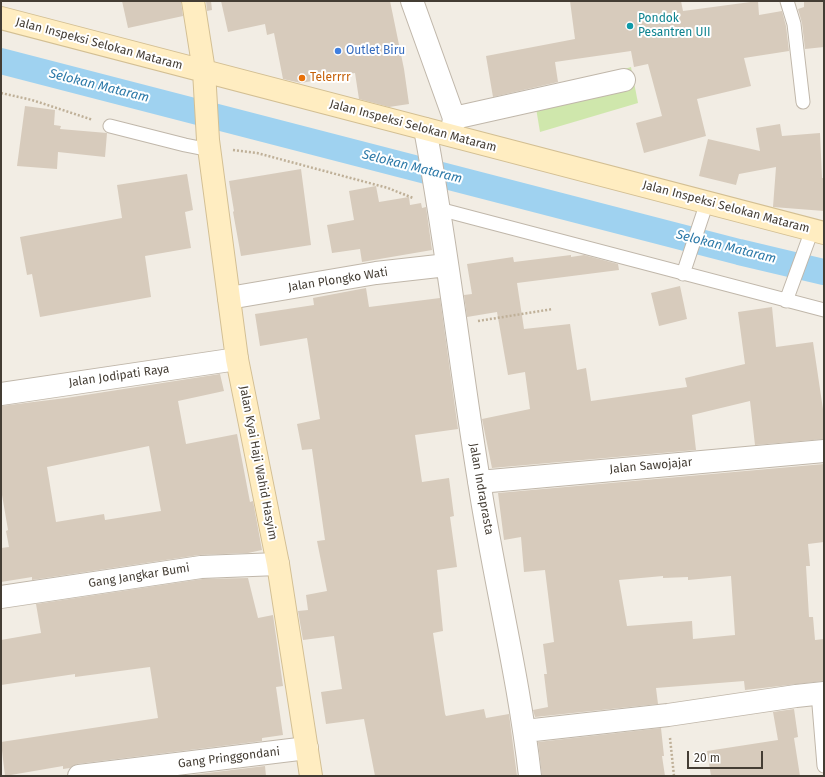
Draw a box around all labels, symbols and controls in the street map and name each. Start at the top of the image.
place label: Pondok Pesantren UII [638,12,711,40]
street label: Jalan Inspeksi Selokan Mataram [14,15,184,73]
marker: Pondok Pesantren UII [625,21,635,31]
place label: Outlet Biru [346,44,405,58]
marker: Outlet Biru [333,46,343,56]
water label: Selokan Mataram [47,66,151,106]
place label: Telerrrr [310,71,351,85]
marker: Telerrrr [297,73,307,83]
street label: Jalan Inspeksi Selokan Mataram [328,97,498,155]
water label: Selokan Mataram [360,147,464,187]
street label: Jalan Inspeksi Selokan Mataram [641,178,811,236]
water label: Selokan Mataram [674,227,778,267]
street label: Jalan Plongko Wati [287,265,389,295]
street label: Jalan Jodipati Raya [68,362,170,390]
street label: Jalan Kyai Haji Wahid Hasyim [236,385,280,541]
street label: Jalan Indraprasta [466,442,496,536]
street label: Jalan Sawojajar [609,455,693,477]
street label: Gang Jangkar Bumi [87,561,191,591]
scale bar [689,743,765,769]
street label: Gang Pringgondani [177,745,281,771]
text: 20 m [694,751,720,765]

